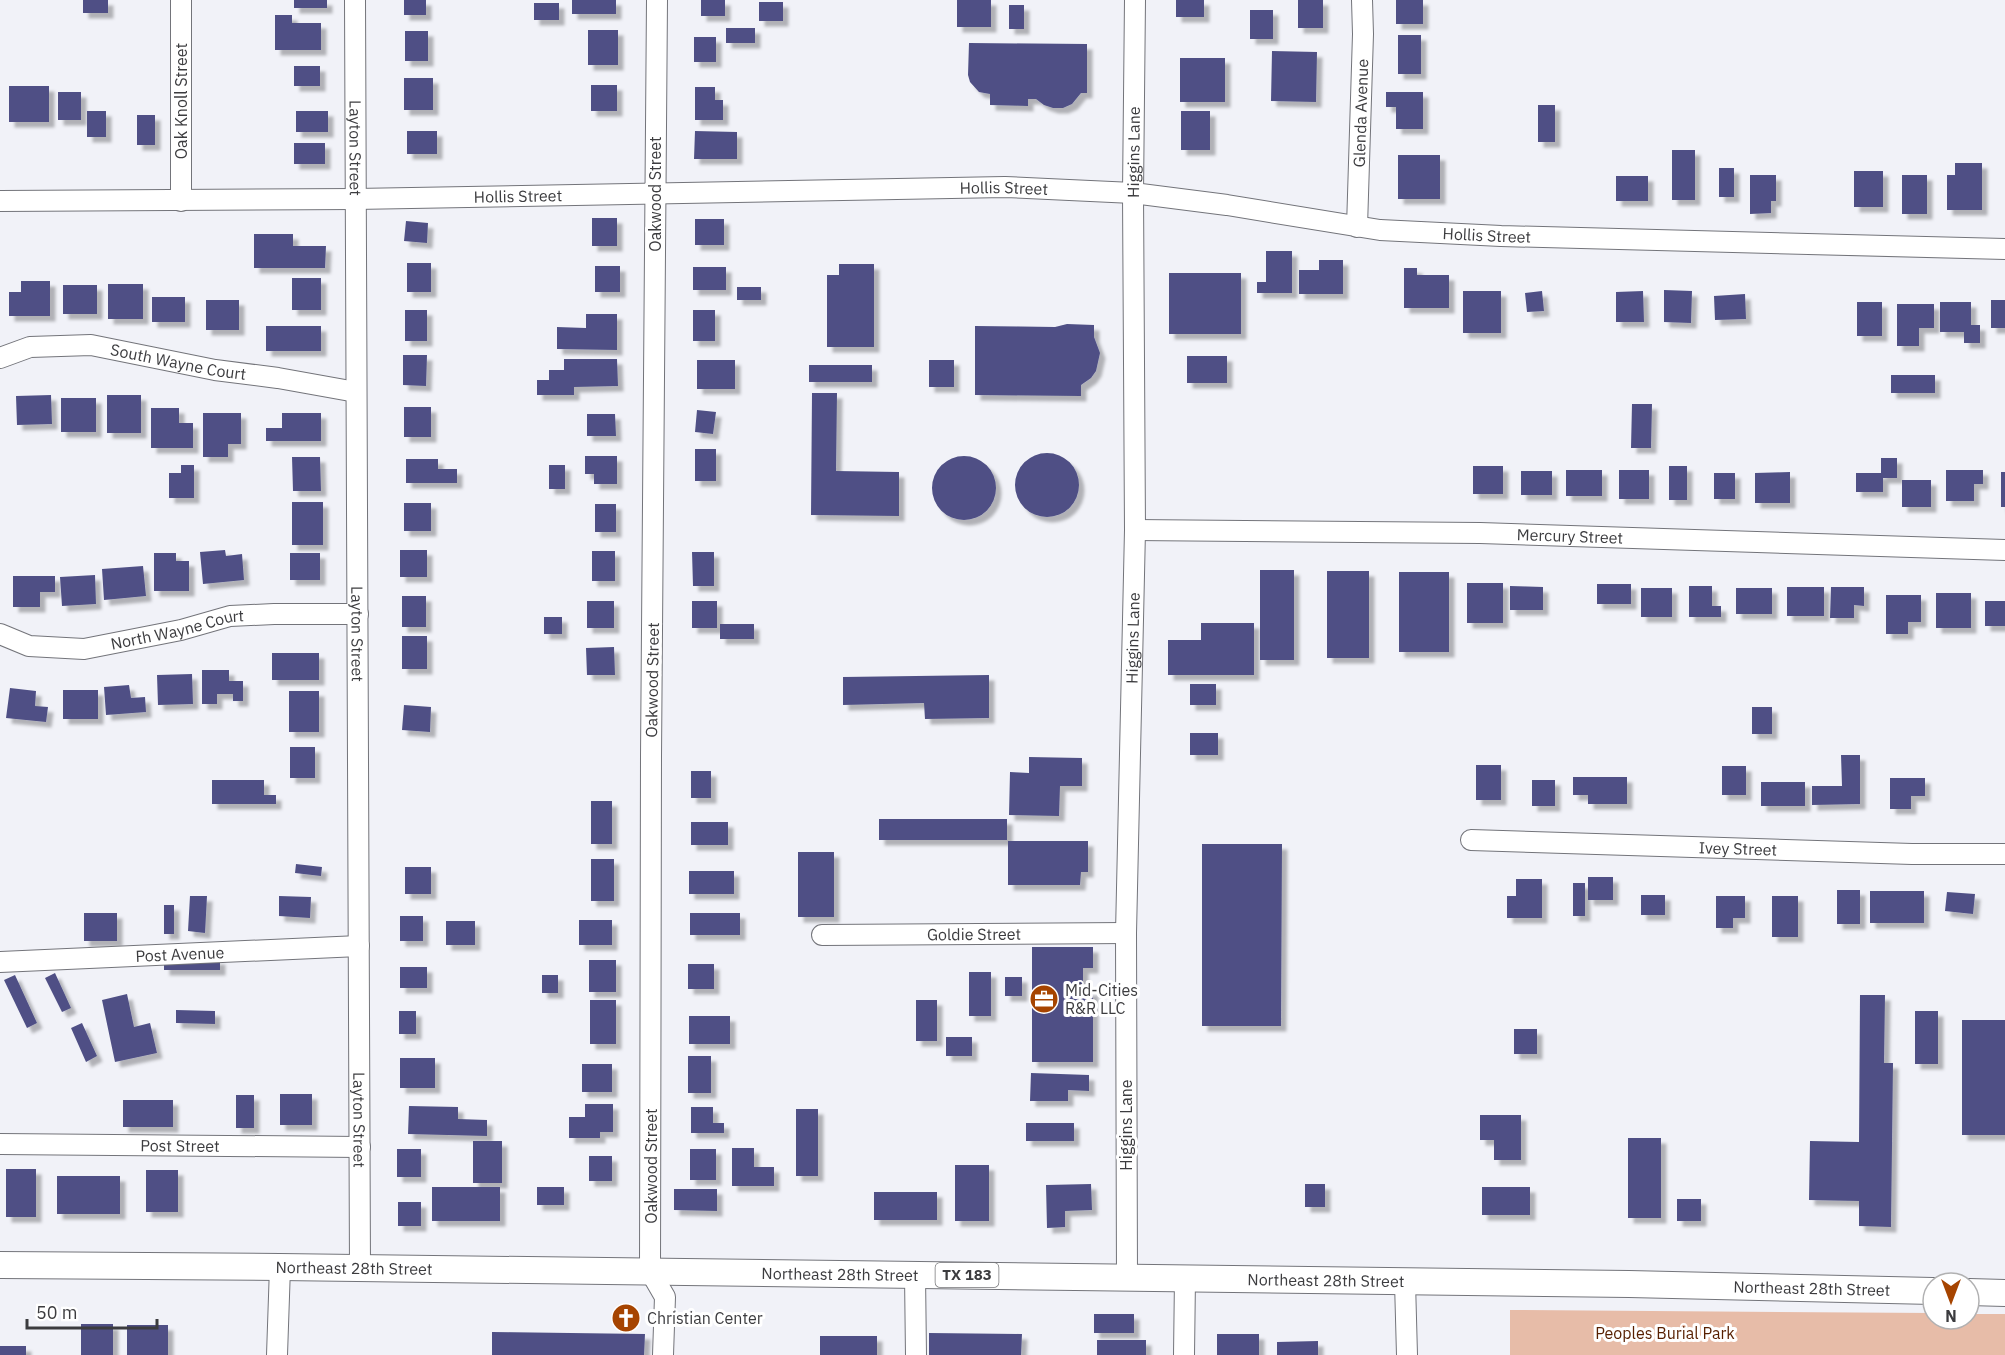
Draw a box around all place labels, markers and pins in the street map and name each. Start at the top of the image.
place label: Mid-Cities R&R LLC [1065,980,1138,1018]
office icon: Mid-Cities R&R LLC [1028,983,1060,1015]
church icon: Christian Center [610,1302,642,1334]
place label: Christian Center [647,1308,763,1328]

